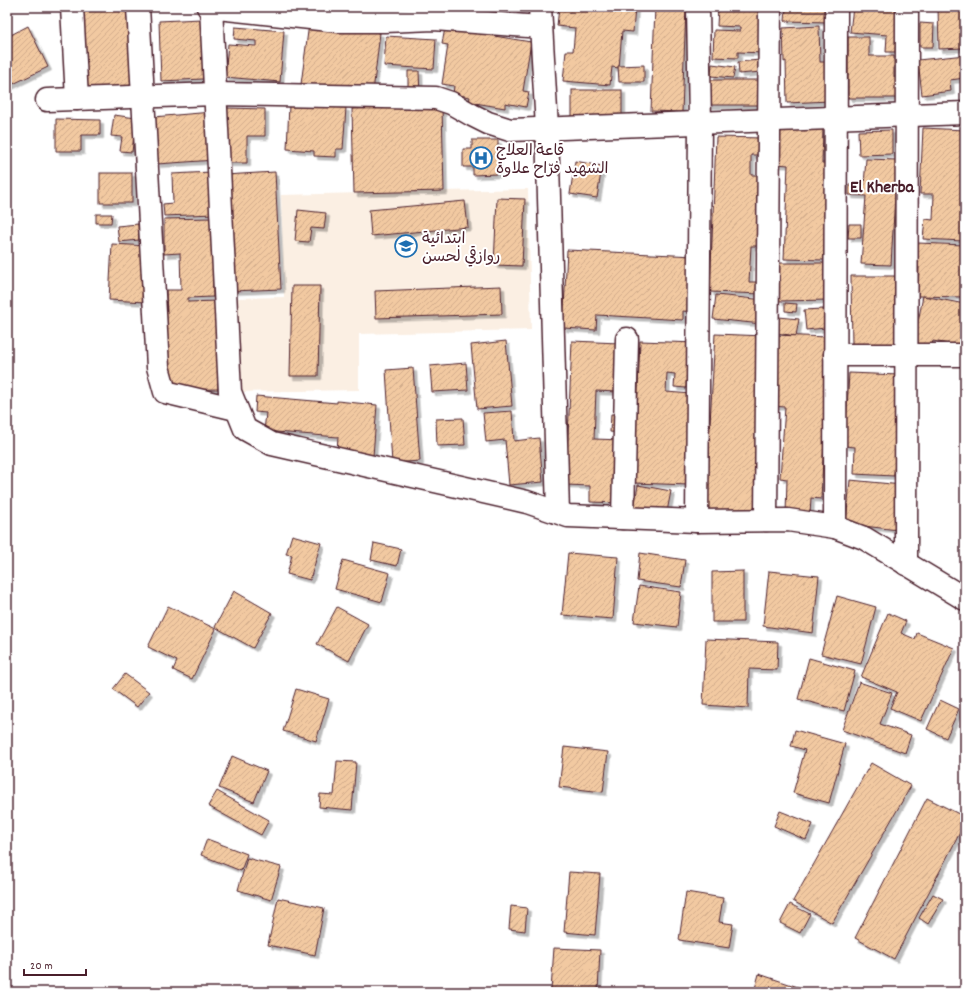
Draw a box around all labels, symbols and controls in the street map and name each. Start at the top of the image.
place label: قاعة العلاج الشهيد فرّاح علاوة [496,140,609,181]
hospital icon: قاعة العلاج الشهيد فرّاح علاوة [468,145,494,171]
district label: El Kherba [850,176,915,201]
place label: ابتدائية روازقي لحسن [422,228,500,269]
school or university icon: ابتدائية روازقي لحسن [393,233,419,259]
scale bar [24,951,86,977]
text: 20 m [30,958,53,975]

